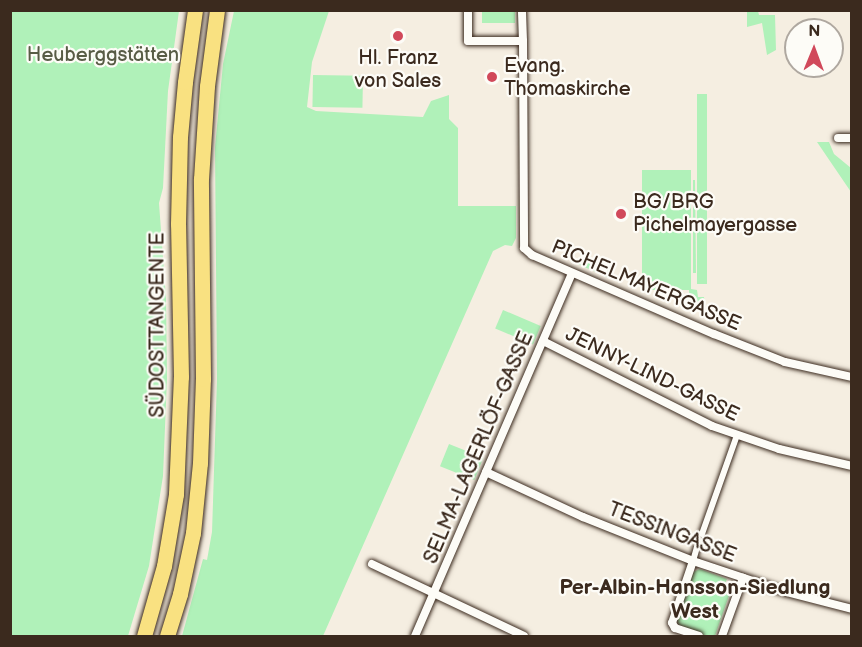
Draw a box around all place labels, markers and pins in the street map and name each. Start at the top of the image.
marker: Hl. Franz von Sales [391,29,405,43]
place label: Hl. Franz von Sales [355,46,441,93]
place label: Evang. Thomaskirche [504,54,631,101]
marker: Evang. Thomaskirche [485,70,499,84]
place label: BG/BRG Pichelmayergasse [633,190,797,237]
marker: BG/BRG Pichelmayergasse [614,207,628,221]

